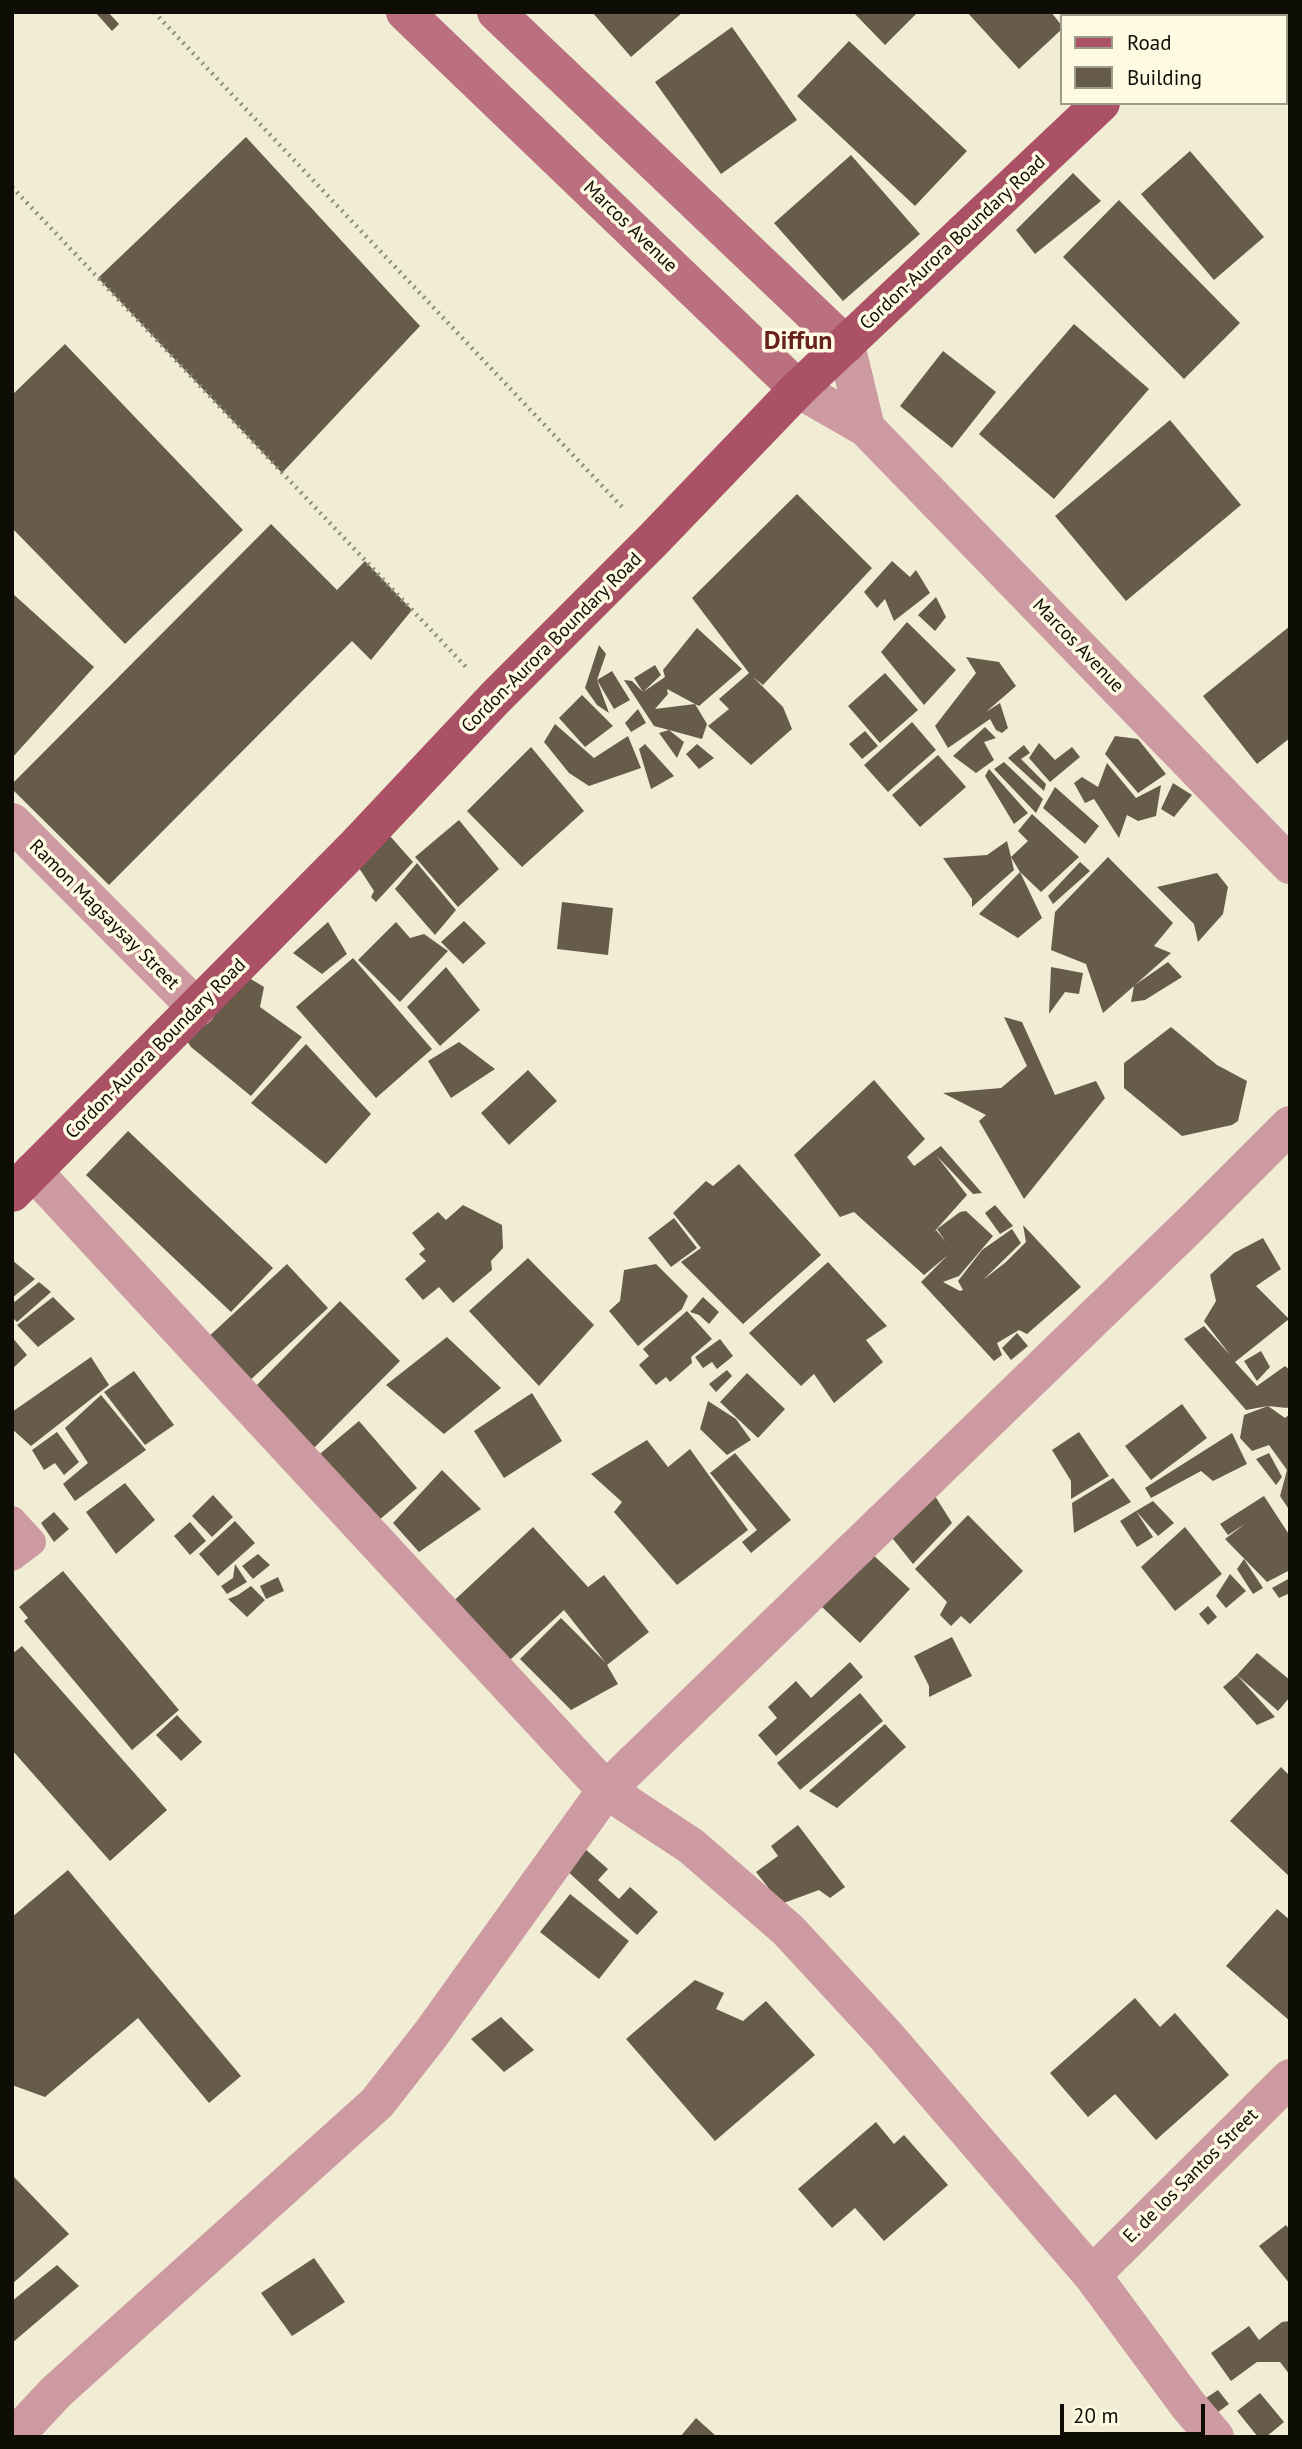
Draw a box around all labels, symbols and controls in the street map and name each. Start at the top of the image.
legend [1060,14,1288,105]
text: Road [1127,29,1171,56]
text: Building [1127,64,1202,91]
street label: Cordon-Aurora Boundary Road [855,151,1051,335]
street label: Marcos Avenue [578,177,682,277]
district label: Diffun [764,326,832,358]
street label: Cordon-Aurora Boundary Road [457,548,647,738]
street label: Marcos Avenue [1028,594,1128,698]
street label: Ramon Magsaysay Street [24,835,184,995]
street label: Cordon-Aurora Boundary Road [61,954,251,1144]
street label: E. de los Santos Street [1119,2104,1263,2248]
scale bar [1064,2390,1209,2434]
text: 20 m [1073,2402,1119,2429]

